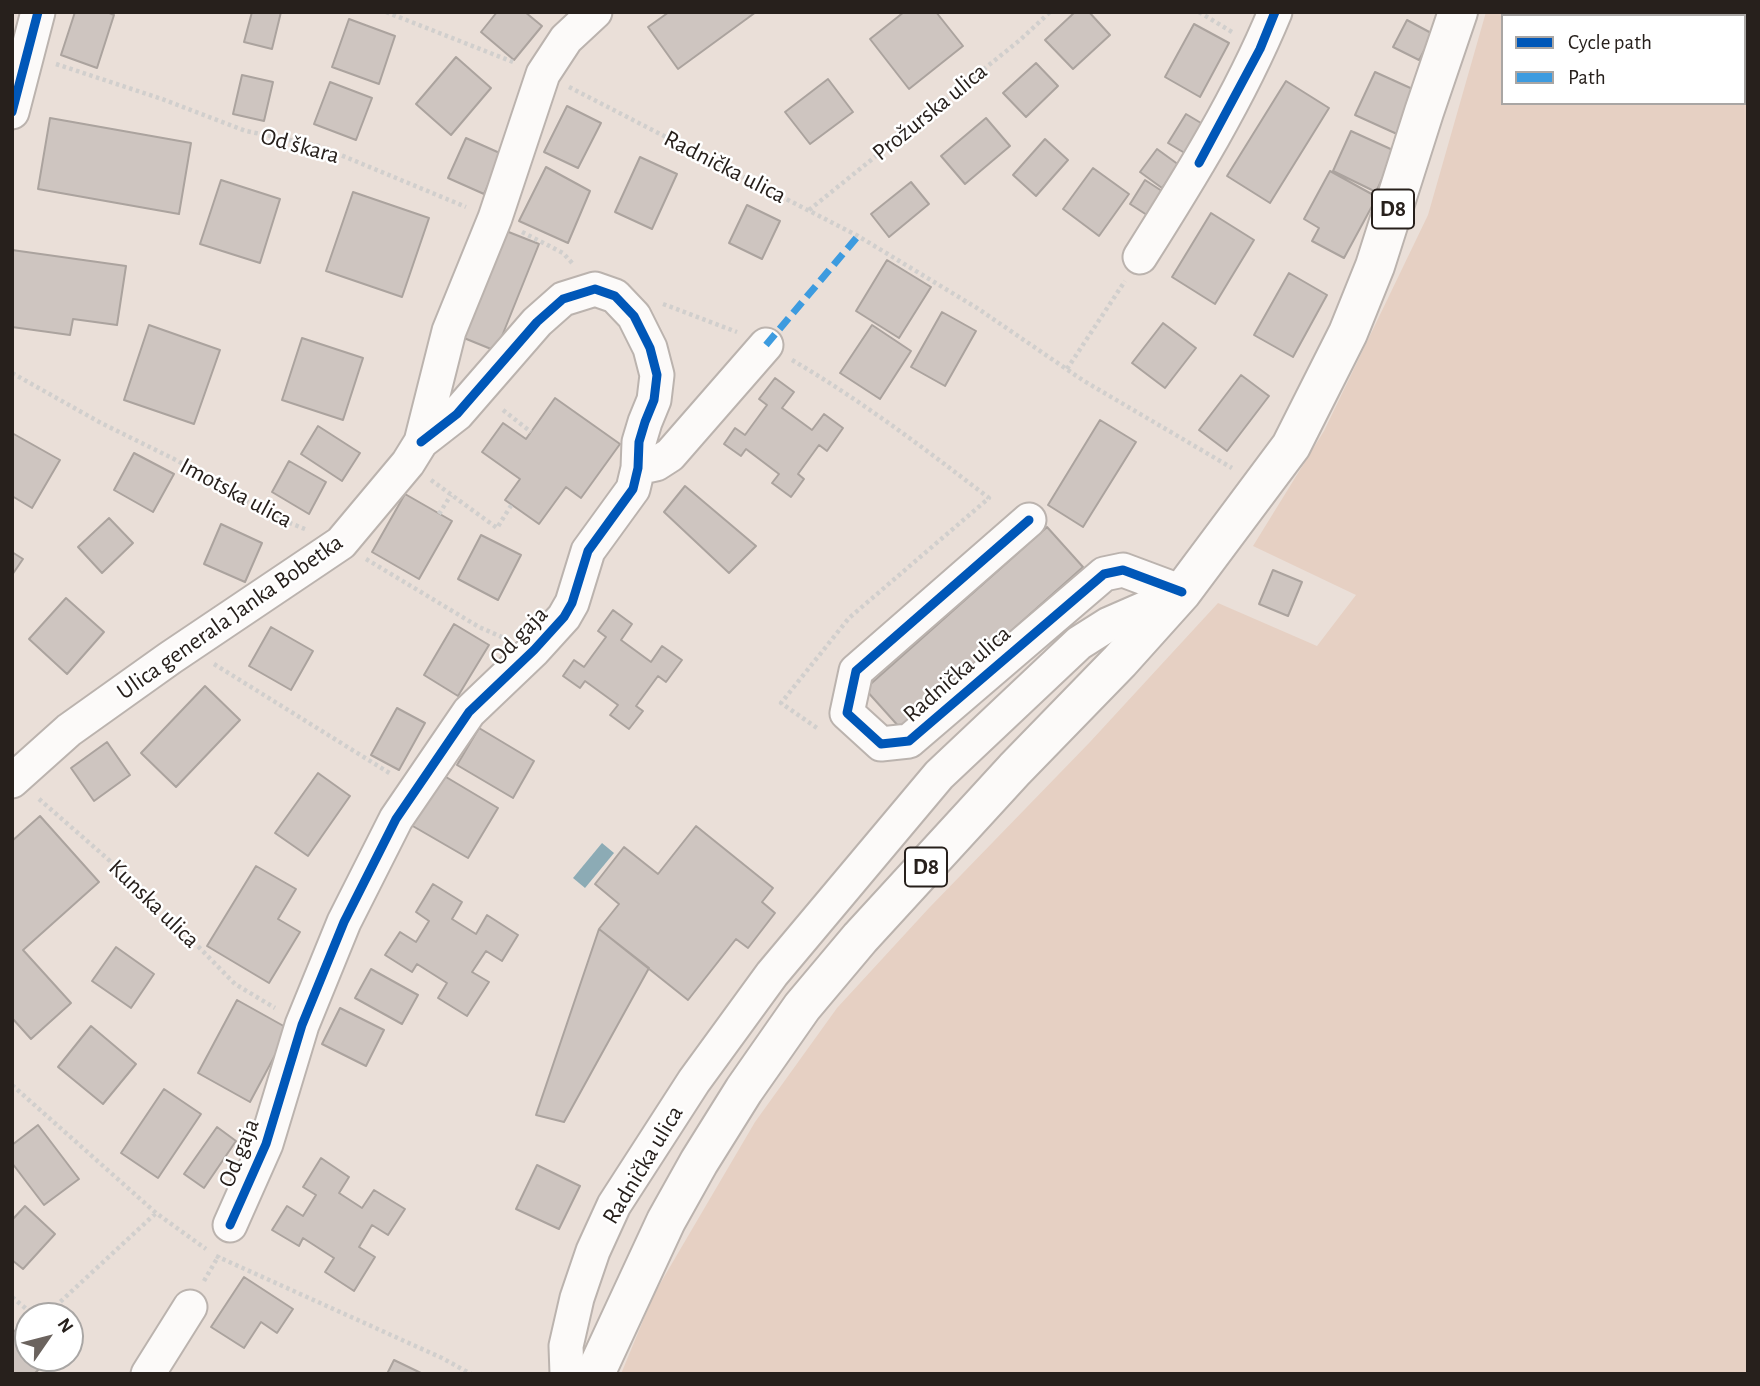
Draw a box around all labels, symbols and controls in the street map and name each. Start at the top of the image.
legend [1501,14,1746,105]
text: Cycle path [1568,32,1652,53]
street label: Prožurska ulica [867,57,993,167]
text: Path [1568,67,1606,88]
street label: Od škara [257,122,343,170]
street label: Radnička ulica [659,124,791,210]
road number: D8 [1372,190,1414,229]
street label: Imotska ulica [175,451,297,535]
street label: Ulica generala Janka Bobetka [111,528,349,706]
street label: Od gaja [484,600,554,672]
street label: Radnička ulica [897,619,1017,729]
road number: D8 [905,848,947,887]
street label: Kunska ulica [102,853,206,955]
street label: Radnička ulica [596,1100,690,1230]
street label: Od gaja [212,1114,266,1192]
north arrow [14,1302,84,1372]
text: N [53,1315,77,1337]

